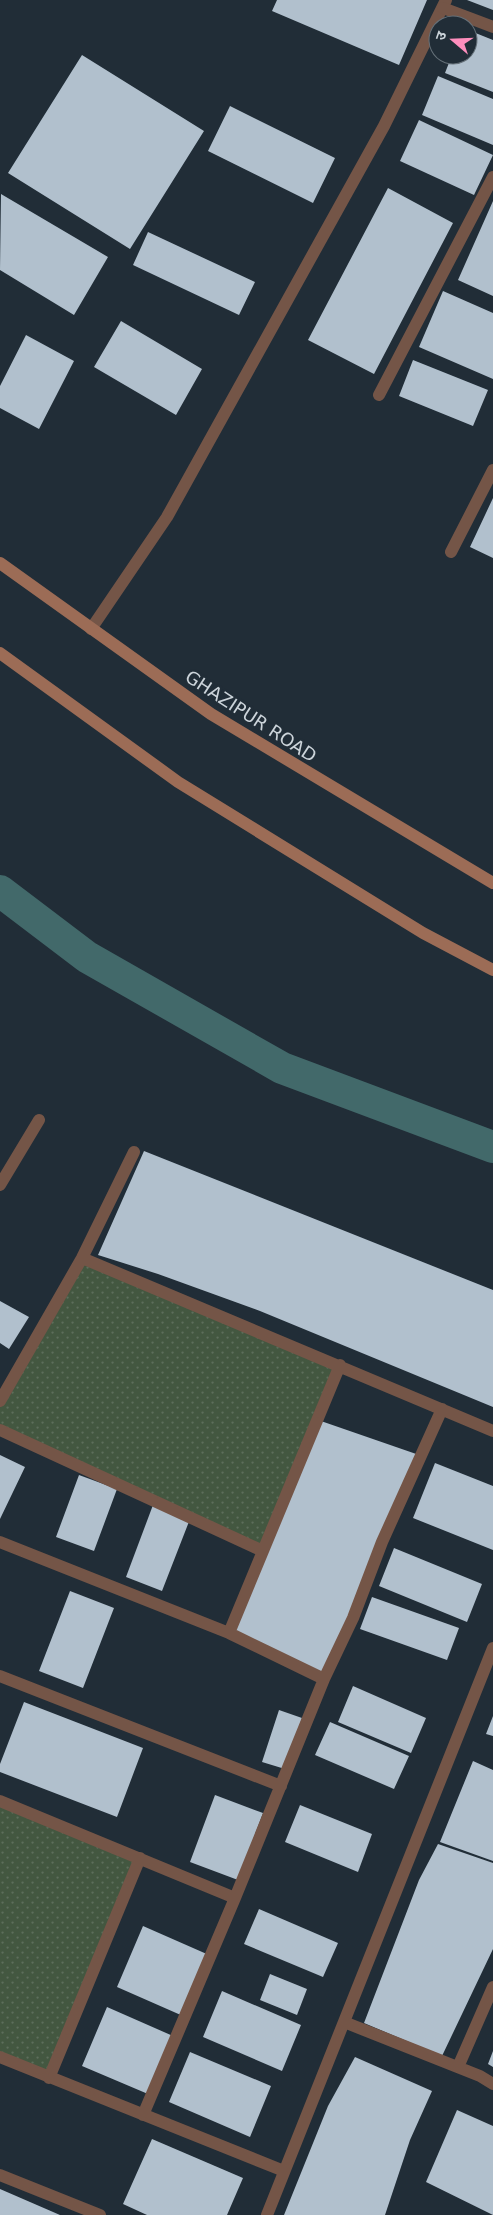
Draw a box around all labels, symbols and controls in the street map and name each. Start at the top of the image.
north arrow [428,15,478,65]
text: उ [432,29,450,42]
street label: GHAZIPUR ROAD [181,666,321,766]

